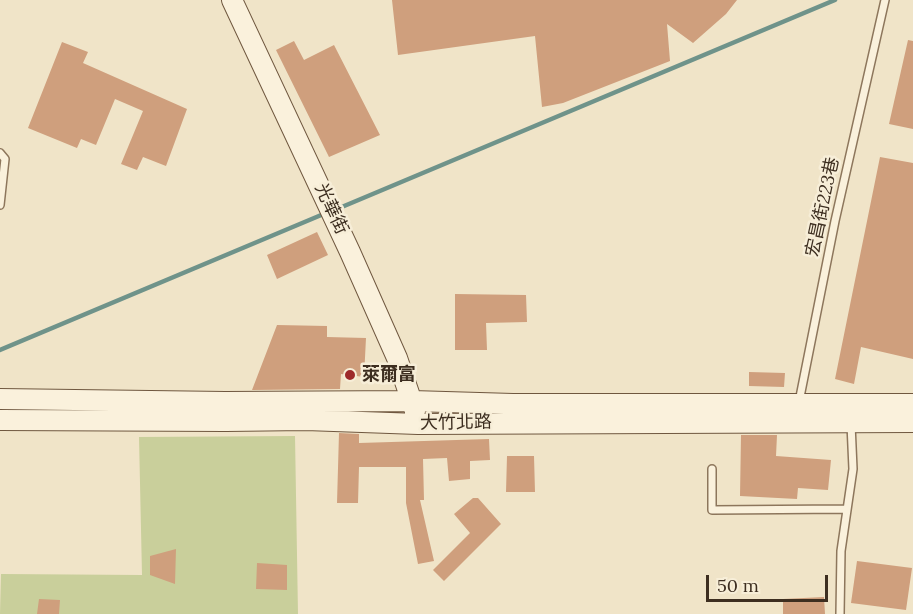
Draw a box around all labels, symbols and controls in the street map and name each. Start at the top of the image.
street label: 宏昌街223巷 [802,155,844,259]
street label: 光華街 [310,180,352,238]
place label: 萊爾富 [362,364,416,386]
marker: 萊爾富 [343,368,357,382]
street label: 大竹北路 [420,412,492,434]
scale bar [709,563,830,601]
text: 50 m [717,574,759,597]

